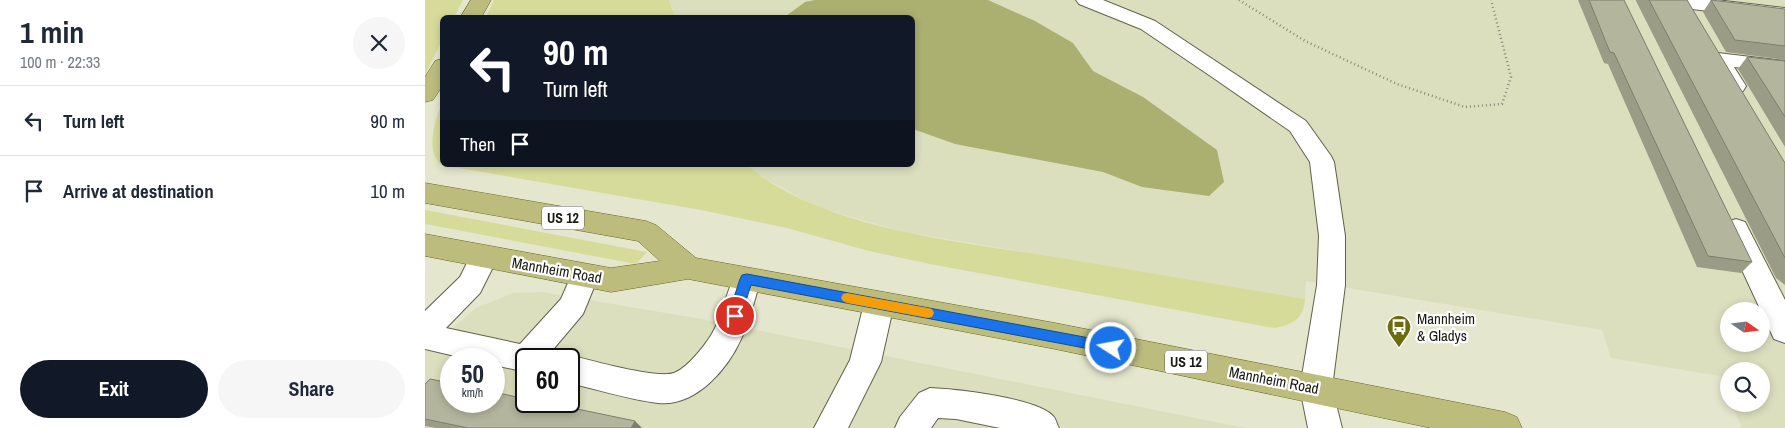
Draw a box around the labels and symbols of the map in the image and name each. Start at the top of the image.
road number: US 12 [542,207,584,230]
street label: Mannheim Road [510,252,604,288]
pin [714,295,756,337]
north arrow [1720,302,1770,352]
place label: Mannheim & Gladys [1417,308,1475,346]
bus stop icon: Mannheim & Gladys [1386,314,1412,348]
position arrow [1084,321,1136,373]
speed limit sign: 60 [515,348,580,413]
road number: US 12 [1165,351,1207,374]
street label: Mannheim Road [1227,361,1321,399]

